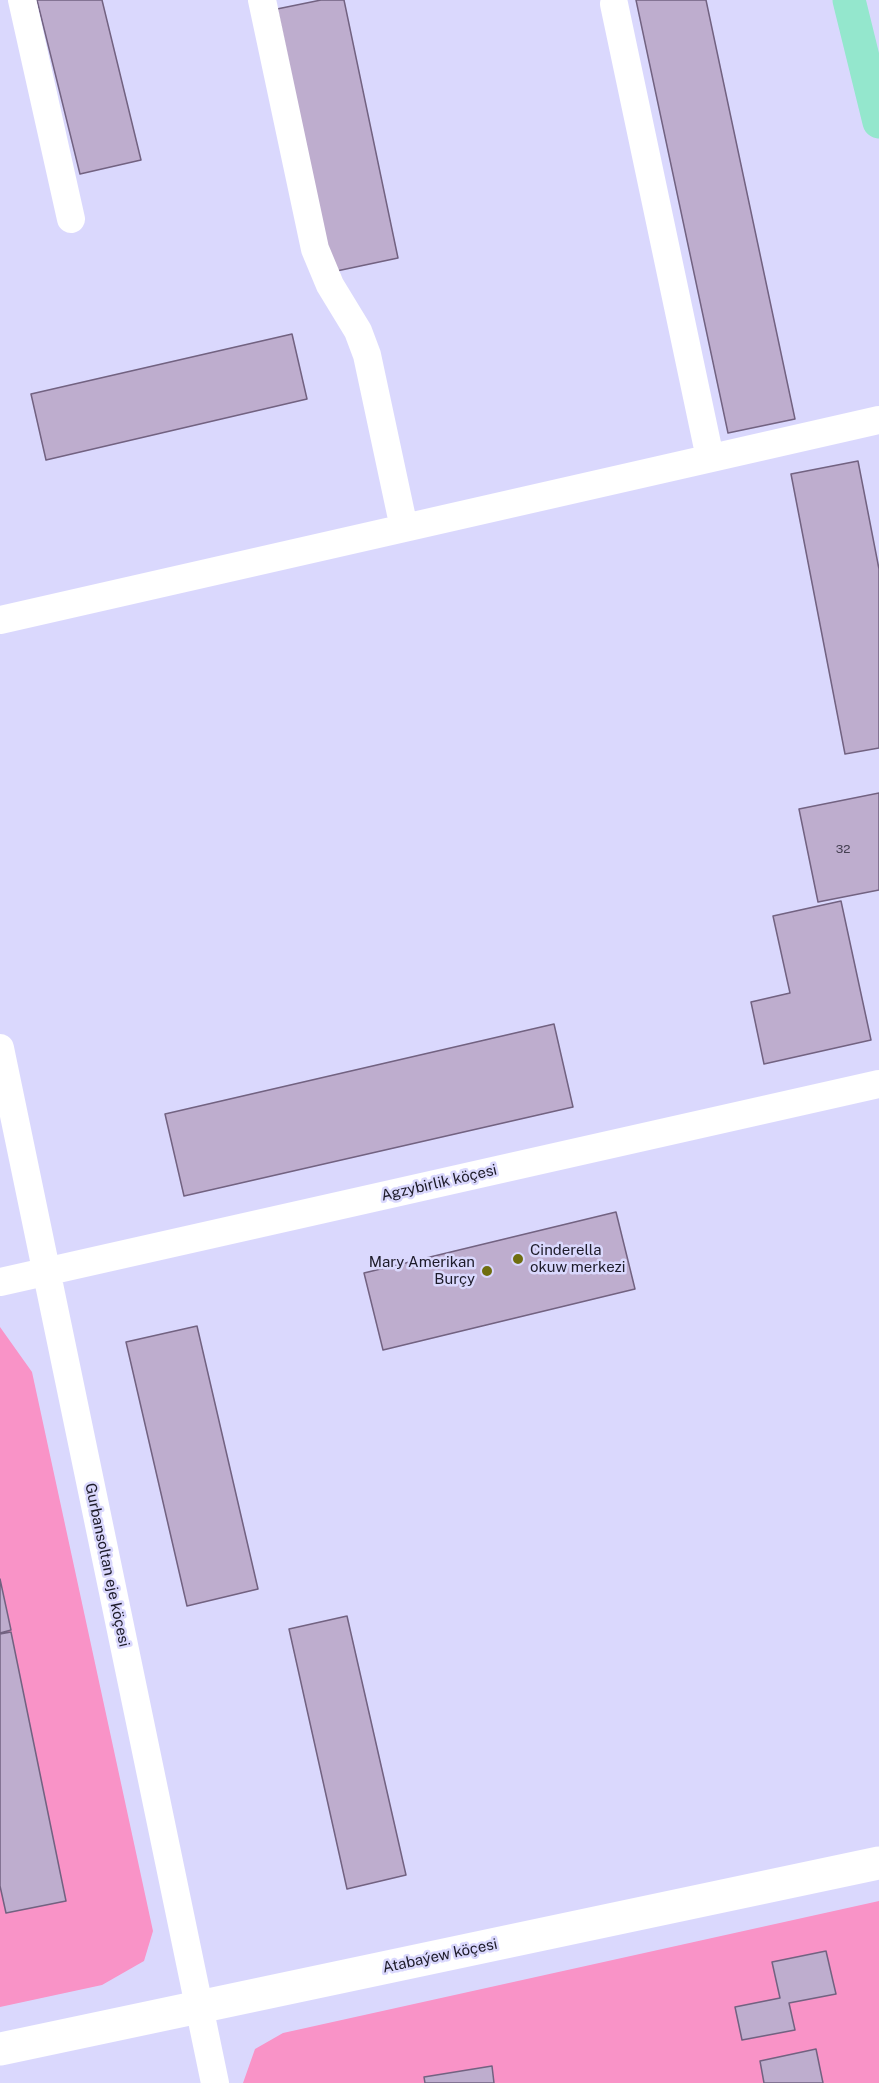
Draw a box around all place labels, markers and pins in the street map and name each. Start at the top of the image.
place label: Cinderella okuw merkezi [530,1241,625,1276]
marker: Cinderella okuw merkezi [511,1252,525,1266]
place label: Mary Amerikan Burçy [369,1253,475,1288]
marker: Mary Amerikan Burçy [480,1264,494,1278]

